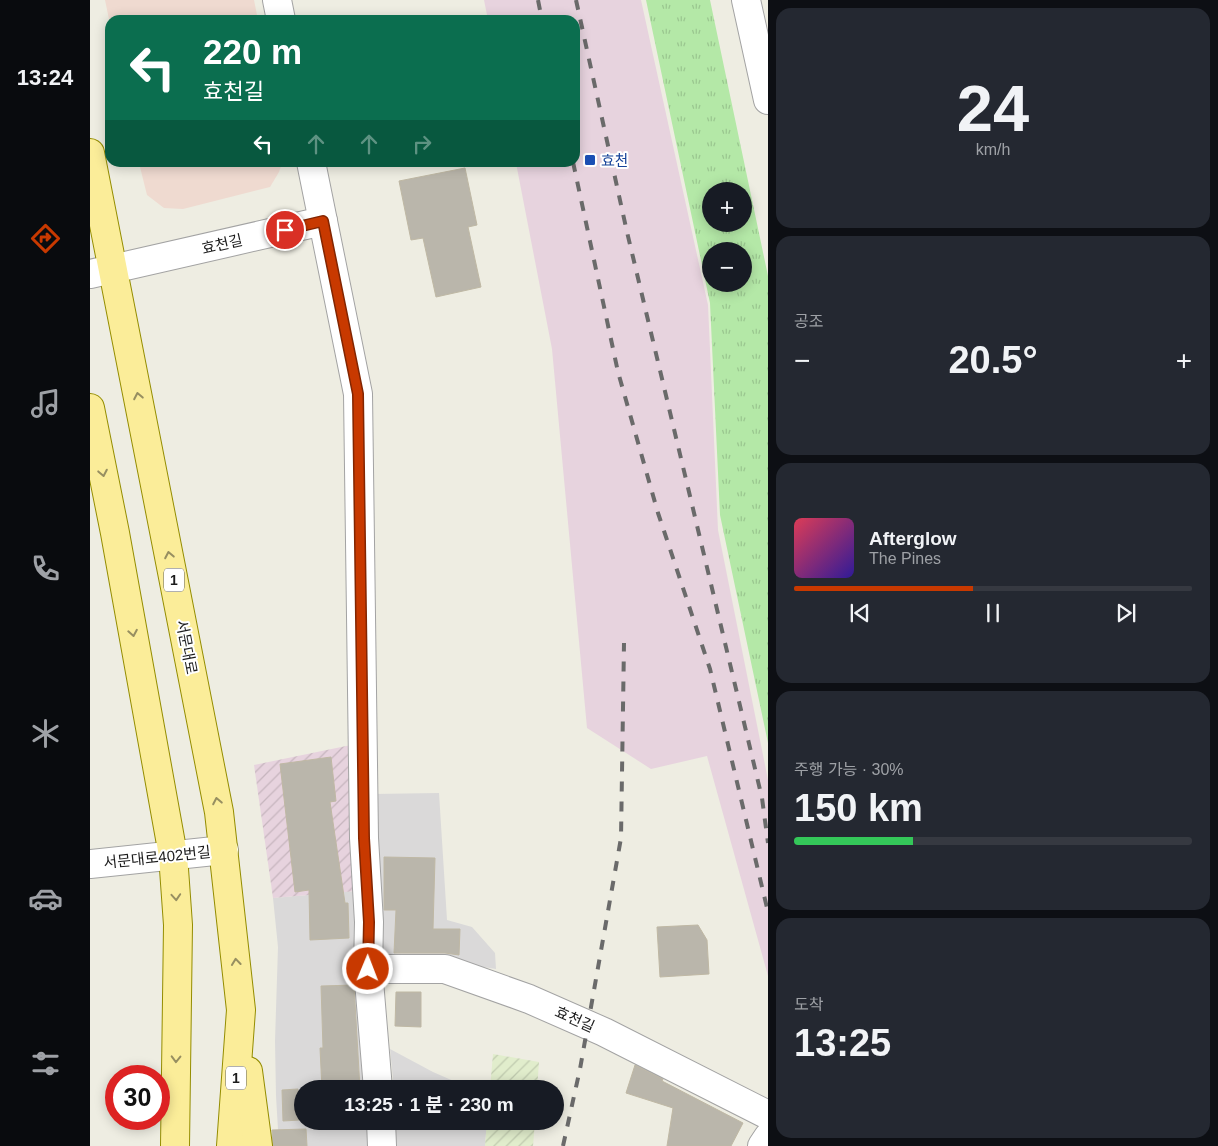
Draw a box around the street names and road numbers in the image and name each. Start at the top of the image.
street label: 효천길 [200,231,244,257]
road number: 1 [164,568,184,592]
street label: 서문대로 [173,618,201,676]
street label: 서문대로402번길 [102,843,212,871]
street label: 효천길 [553,1003,597,1035]
road number: 1 [226,1066,246,1090]

